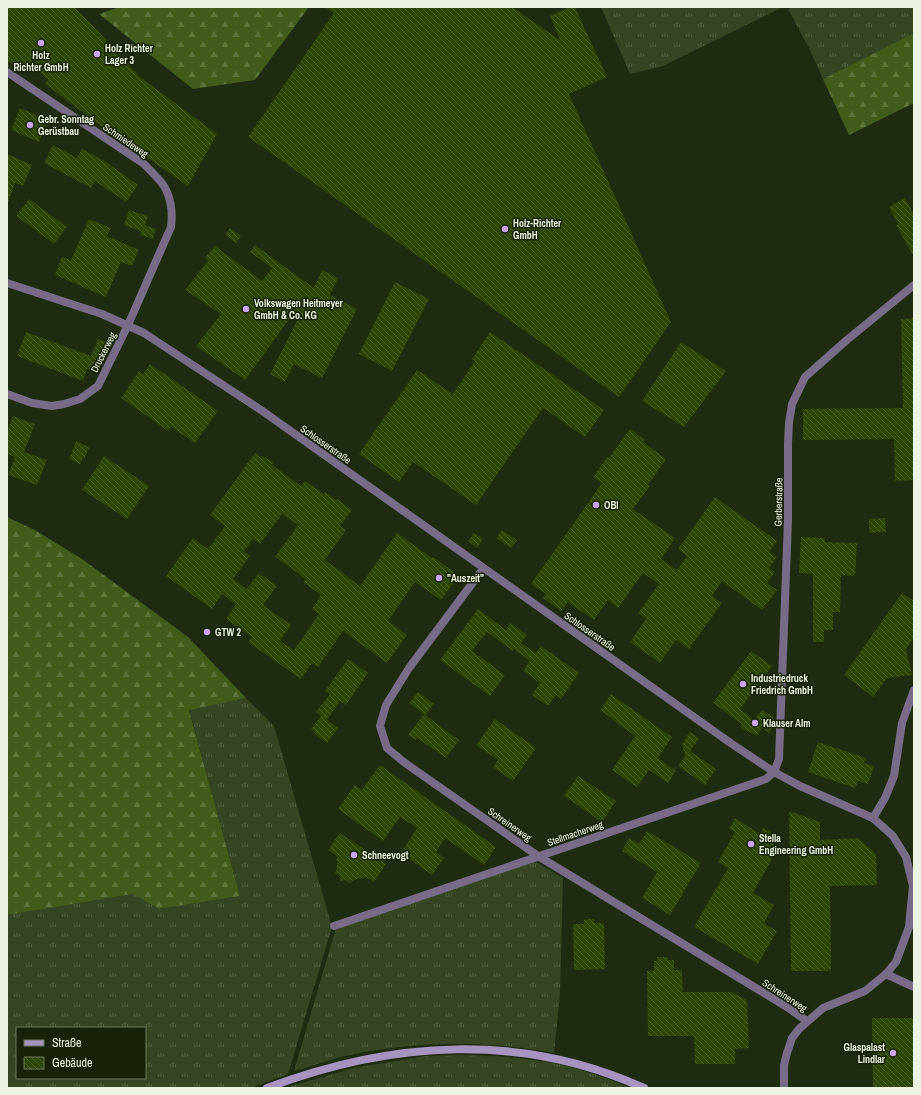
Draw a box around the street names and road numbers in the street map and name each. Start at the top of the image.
street label: Schmiedeweg [101,120,151,161]
street label: Druckerweg [88,329,119,375]
street label: Schlosserstraße [298,422,354,467]
street label: Gerberstraße [772,477,785,527]
street label: Schlosserstraße [562,609,618,654]
street label: Schreinerweg [485,805,535,844]
street label: Stellmacherweg [545,818,605,849]
street label: Schreinerweg [760,976,810,1015]

